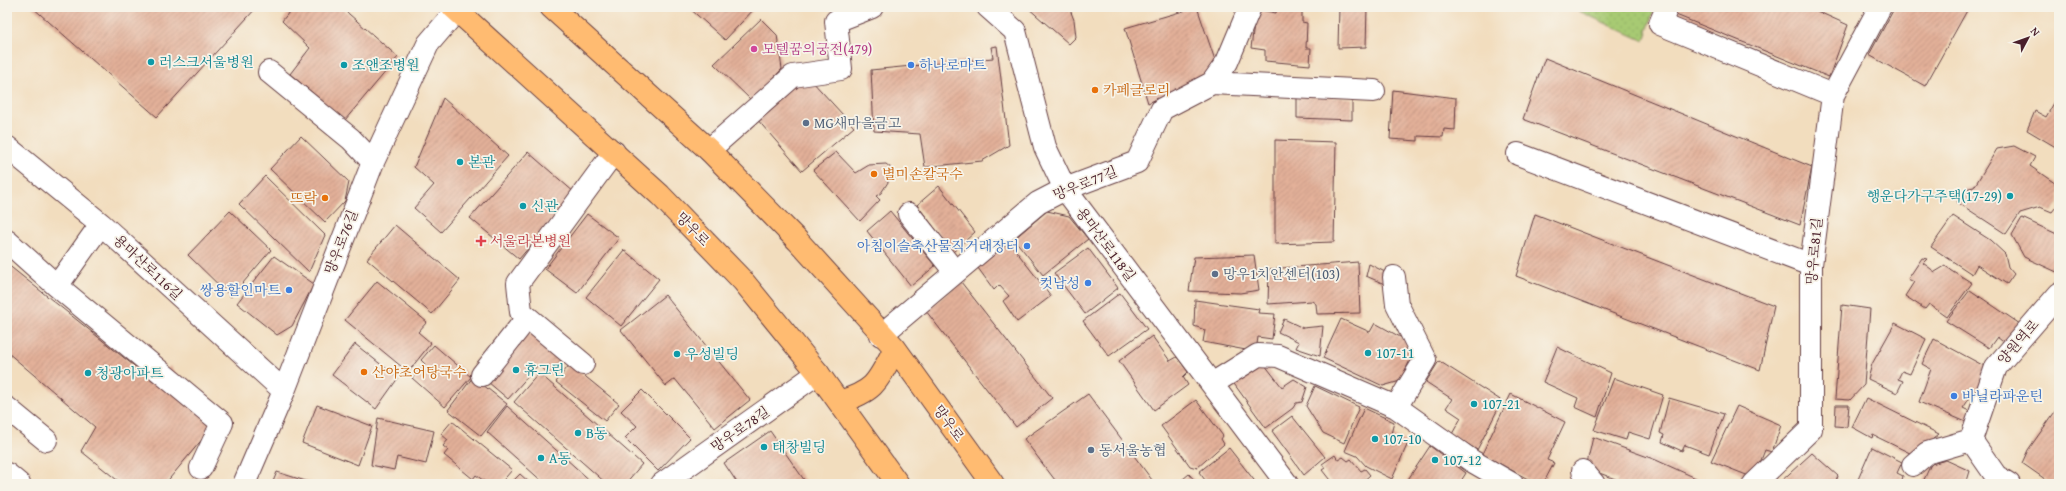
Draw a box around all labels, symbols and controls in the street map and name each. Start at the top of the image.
north arrow [2008,18,2048,58]
text: N [2027,23,2044,40]
place label: 모텔꿈의궁전(479) [762,39,872,59]
marker: 모텔꿈의궁전(479) [749,44,759,54]
place label: 러스크서울병원 [159,52,254,72]
place label: 조앤조병원 [352,55,420,75]
place label: 하나로마트 [919,55,987,75]
marker: 러스크서울병원 [146,57,156,67]
marker: 조앤조병원 [339,60,349,70]
marker: 하나로마트 [906,60,916,70]
place label: 카페글로리 [1103,80,1171,100]
marker: 카페글로리 [1090,85,1100,95]
place label: MG새마을금고 [814,113,902,133]
marker: MG새마을금고 [801,118,811,128]
place label: 본관 [468,152,496,172]
marker: 본관 [455,157,465,167]
street label: 망우로77길 [1050,161,1120,205]
place label: 별미손칼국수 [882,164,964,184]
marker: 별미손칼국수 [869,169,879,179]
place label: 행운다가구주택(17-29) [1867,186,2002,206]
place label: 뜨락 [290,188,317,208]
marker: 행운다가구주택(17-29) [2005,191,2015,201]
marker: 뜨락 [320,193,330,203]
place label: 신관 [531,196,559,216]
marker: 신관 [518,201,528,211]
street label: 용마산로118길 [1072,203,1140,285]
street label: 망우로76길 [320,207,362,277]
street label: 망우로 [672,207,715,251]
street label: 망우로81길 [1801,216,1827,286]
street label: 용마산로116길 [109,230,187,304]
place label: 서울라본병원 [490,231,571,251]
marker: 서울라본병원 [475,235,487,247]
place label: 아침이슬축산물직거래장터 [857,236,1019,256]
marker: 아침이슬축산물직거래장터 [1022,241,1032,251]
place label: 망우1치안센터(103) [1223,264,1340,284]
marker: 망우1치안센터(103) [1210,269,1220,279]
place label: 컷남성 [1039,273,1080,293]
marker: 컷남성 [1083,278,1093,288]
place label: 쌍용할인마트 [200,280,281,300]
marker: 쌍용할인마트 [284,285,294,295]
street label: 양원역로 [1993,315,2044,369]
place label: 107-11 [1376,343,1415,363]
place label: 우성빌딩 [685,344,739,364]
marker: 107-11 [1363,348,1373,358]
marker: 우성빌딩 [672,349,682,359]
place label: 휴그린 [524,360,565,380]
place label: 산야초어탕국수 [372,362,467,382]
place label: 청광아파트 [96,363,164,383]
marker: 휴그린 [511,365,521,375]
marker: 산야초어탕국수 [359,367,369,377]
marker: 청광아파트 [83,368,93,378]
place label: 바닐라파운틴 [1962,386,2043,406]
marker: 바닐라파운틴 [1949,391,1959,401]
place label: 107-21 [1482,394,1521,414]
marker: 107-21 [1469,399,1479,409]
street label: 망우로78길 [707,401,773,457]
street label: 망우로 [929,401,969,446]
place label: B동 [586,423,608,443]
marker: B동 [573,428,583,438]
place label: 107-10 [1383,429,1422,449]
marker: 107-10 [1370,434,1380,444]
place label: 태창빌딩 [772,437,826,457]
place label: 동서울농협 [1099,440,1167,460]
marker: 태창빌딩 [759,442,769,452]
marker: 동서울농협 [1086,445,1096,455]
place label: A동 [549,448,571,468]
place label: 107-12 [1443,450,1482,470]
marker: A동 [536,453,546,463]
marker: 107-12 [1430,455,1440,465]

